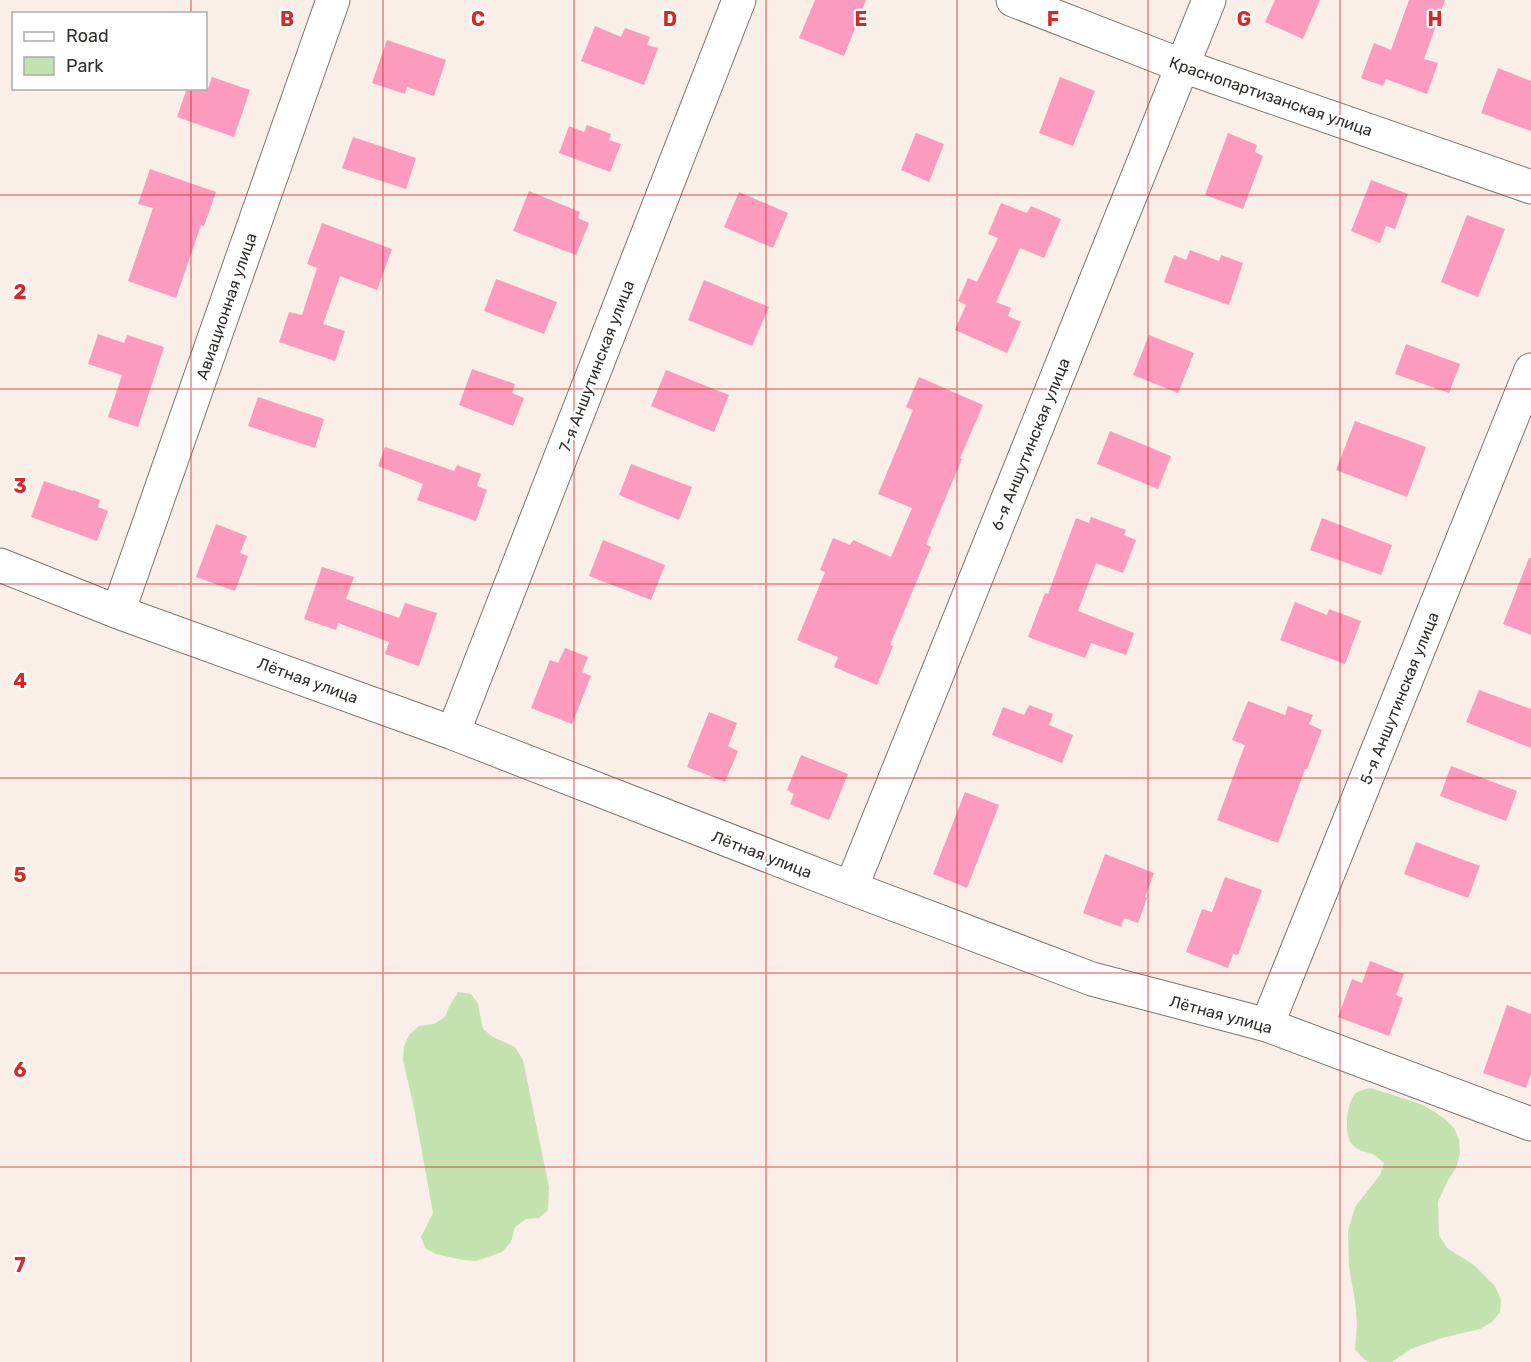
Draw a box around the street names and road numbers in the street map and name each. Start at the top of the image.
street label: Краснопартизанская улица [1167,53,1375,140]
street label: Авиационная улица [192,230,261,382]
street label: 7-я Аншутинская улица [555,278,638,455]
street label: 6-я Аншутинская улица [987,355,1074,533]
street label: 5-я Аншутинская улица [1356,609,1443,787]
street label: Лётная улица [255,653,361,707]
street label: Лётная улица [709,827,815,882]
street label: Лётная улица [1167,992,1274,1037]

